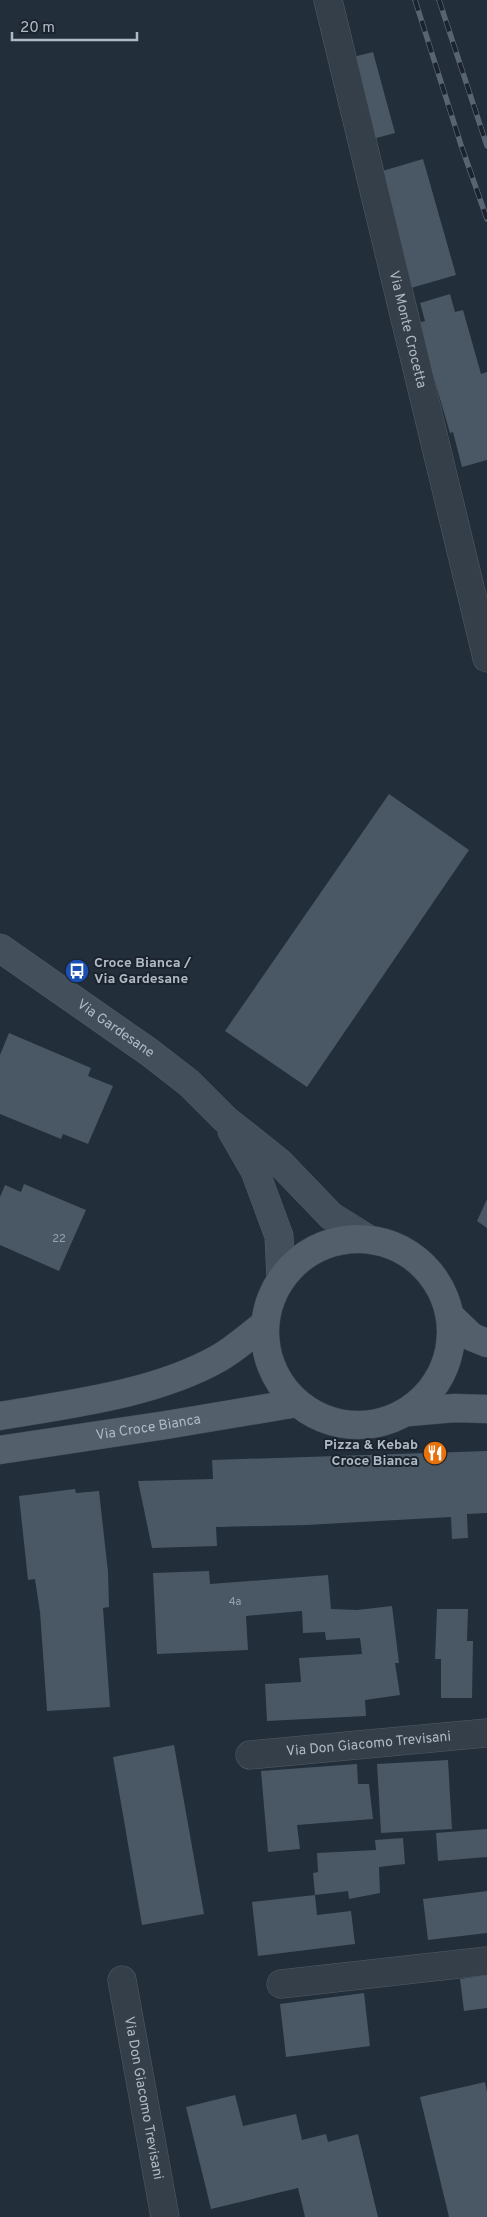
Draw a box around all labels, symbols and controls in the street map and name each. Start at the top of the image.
scale bar [12,10,138,42]
text: 20 m [20,19,55,38]
street label: Via Monte Crocetta [385,269,430,390]
place label: Croce Bianca / Via Gardesane [94,955,192,988]
bus stop icon: Croce Bianca / Via Gardesane [64,958,90,984]
street label: Via Gardesane [74,996,158,1062]
house number: 22 [52,1232,66,1246]
street label: Via Croce Bianca [95,1411,202,1444]
place label: Pizza & Kebab Croce Bianca [324,1437,418,1470]
restaurant icon: Pizza & Kebab Croce Bianca [422,1440,448,1466]
house number: 4a [229,1595,242,1609]
street label: Via Don Giacomo Trevisani [285,1728,452,1760]
street label: Via Don Giacomo Trevisani [120,2015,167,2181]

